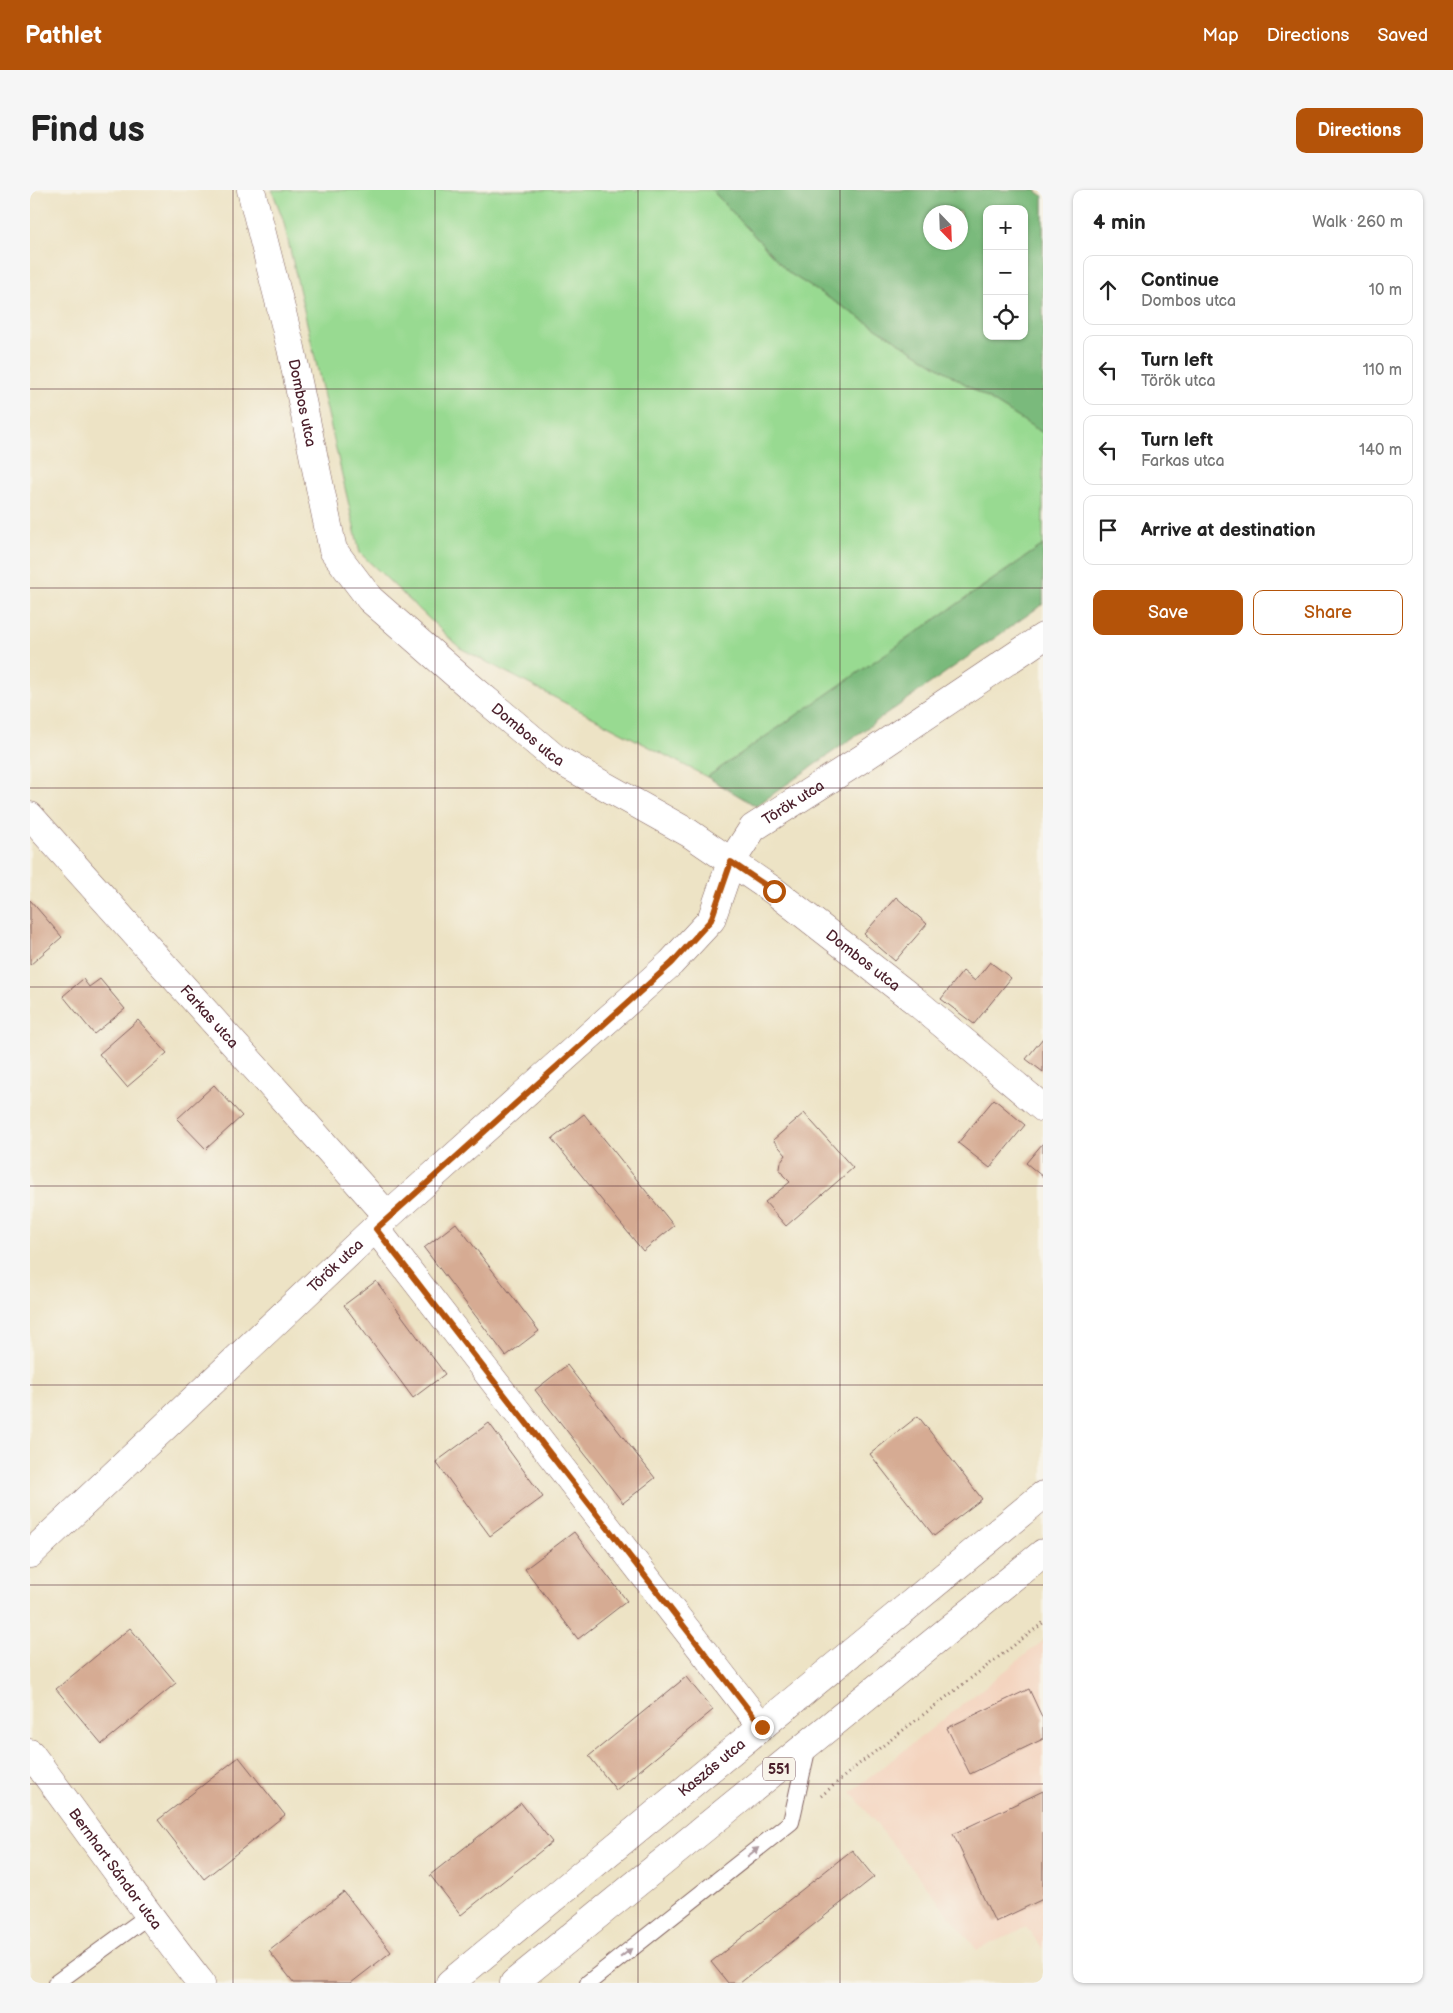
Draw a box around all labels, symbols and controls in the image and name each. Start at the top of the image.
text: Pathlet [25,21,102,50]
text: Map [1203,25,1239,46]
text: Directions [1267,25,1349,46]
text: Saved [1377,25,1428,46]
button: Directions [1296,108,1423,153]
text: Find us [30,109,145,152]
north arrow [923,205,968,250]
map controls [983,205,1028,340]
button: + [983,205,1028,250]
text: 4 min [1093,210,1146,235]
text: Walk · 260 m [1312,213,1403,232]
button: − [983,250,1028,295]
text: Continue [1141,269,1219,292]
icon: ahead [1094,276,1122,304]
text: 10 m [1369,281,1402,300]
text: Dombos utca [1141,292,1236,311]
button: locate [983,295,1028,340]
text: Turn left [1141,349,1213,372]
icon: left [1094,356,1122,384]
street label: Dombos utca [284,357,321,448]
text: 110 m [1363,361,1402,380]
text: Török utca [1141,372,1215,391]
text: Turn left [1141,429,1213,452]
icon: left [1094,436,1122,464]
text: 140 m [1359,441,1402,460]
text: Farkas utca [1141,452,1225,471]
icon: arrive [1094,516,1122,544]
text: Arrive at destination [1141,519,1316,542]
button: Save [1093,590,1243,635]
button: Share [1253,590,1403,635]
street label: Dombos utca [487,699,567,771]
street label: Török utca [758,776,828,829]
route start [763,880,786,903]
street label: Dombos utca [822,925,904,995]
street label: Farkas utca [176,981,243,1052]
street label: Török utca [303,1235,367,1297]
route end [751,1716,774,1739]
street label: Kaszás utca [674,1734,749,1801]
road number: 551 [763,1758,795,1780]
street label: Bernhart Sándor utca [65,1805,166,1933]
one-way arrow [747,1846,760,1857]
one-way arrow [619,1947,632,1958]

